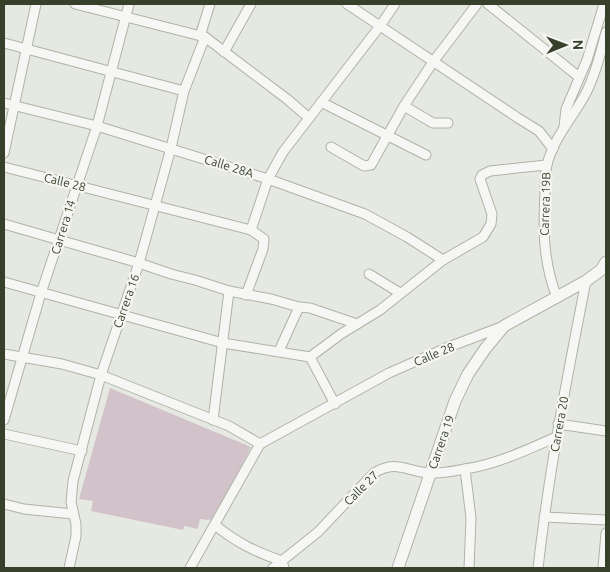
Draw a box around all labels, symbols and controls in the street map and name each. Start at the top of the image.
north arrow [540,20,590,70]
text: N [570,39,586,50]
street label: Calle 28A [203,152,255,180]
street label: Calle 28 [43,171,88,194]
street label: Carrera 19B [537,172,553,236]
street label: Carrera 14 [49,198,78,256]
street label: Carrera 16 [111,272,141,330]
street label: Calle 28 [412,340,456,368]
street label: Carrera 20 [548,395,570,453]
street label: Carrera 19 [426,413,456,471]
street label: Calle 27 [341,468,381,508]

